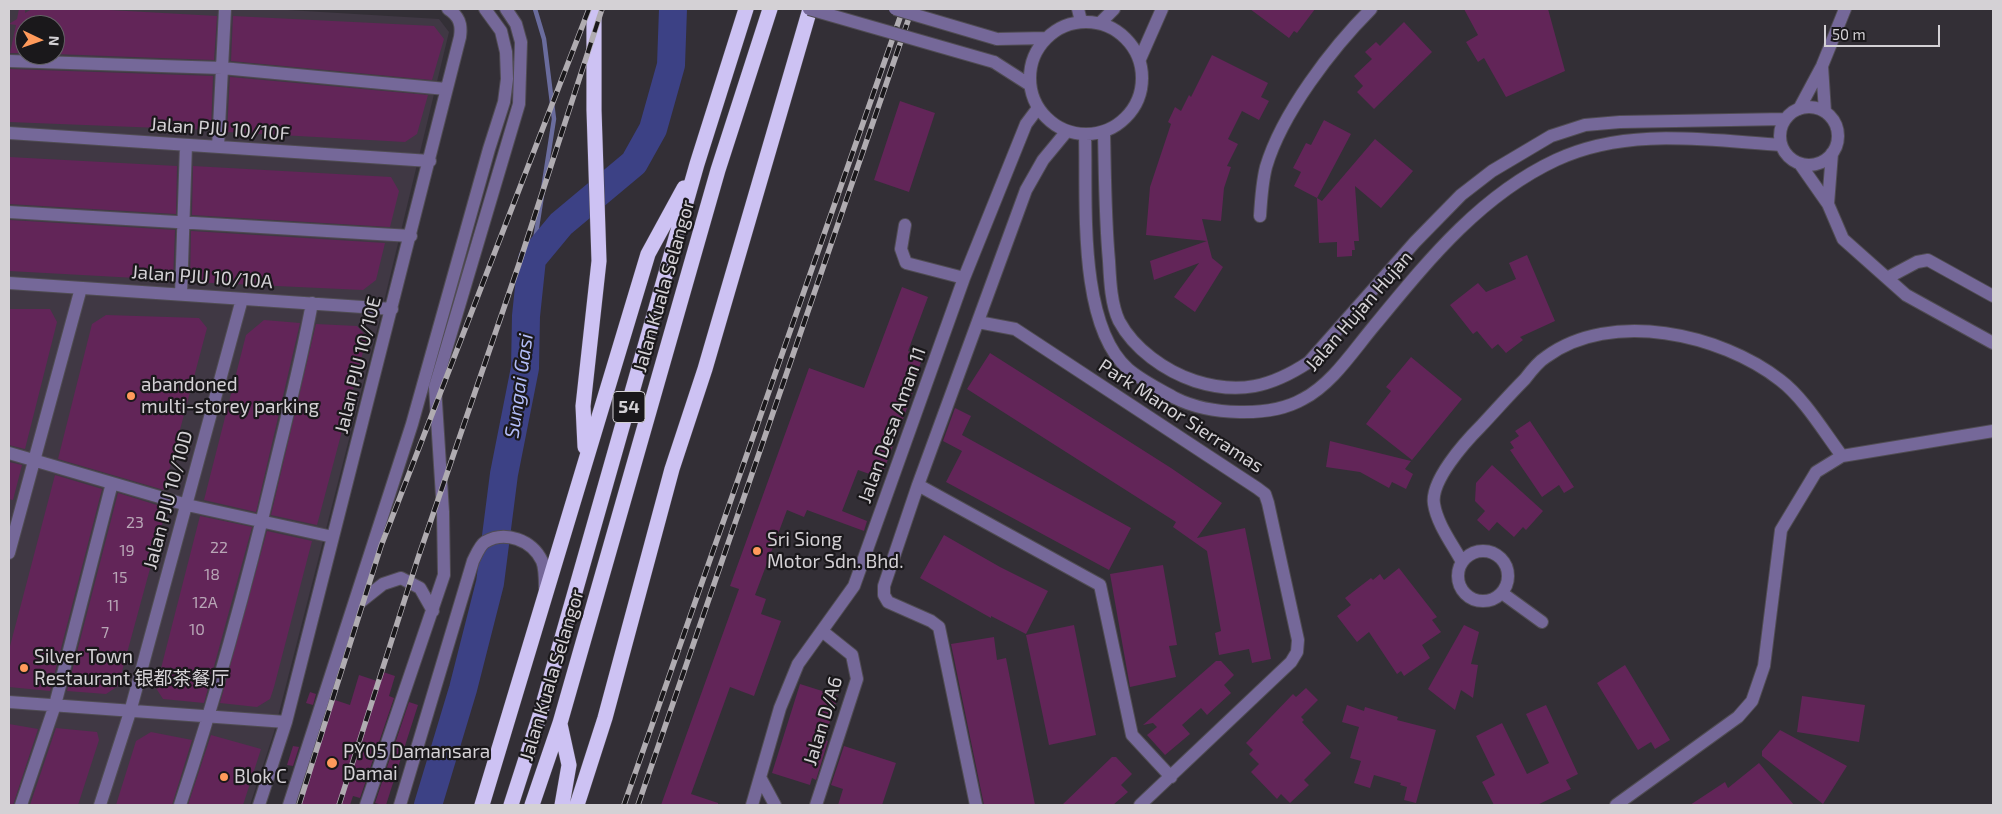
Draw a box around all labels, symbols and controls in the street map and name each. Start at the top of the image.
north arrow [15,15,65,65]
scale bar [1827,15,1943,47]
text: 50 m [1832,25,1866,43]
text: N [46,35,63,46]
street label: Jalan PJU 10/10F [149,113,291,145]
street label: Jalan Kuala Selangor [629,197,699,375]
street label: Jalan Hujan Hujan [1301,246,1417,376]
street label: Jalan PJU 10/10A [131,261,273,293]
street label: Jalan PJU 10/10E [330,294,386,436]
water label: Sungai Gasi [500,332,538,440]
street label: Jalan Desa Aman 11 [853,344,931,506]
street label: Park Manor Sierramas [1094,354,1268,478]
place label: abandoned multi-storey parking [141,374,319,418]
marker: abandoned multi-storey parking [125,390,137,402]
road number: 54 [613,392,645,422]
street label: Jalan PJU 10/10D [139,428,197,572]
house number: 23 [126,513,144,533]
place label: Sri Siong Motor Sdn. Bhd. [767,529,904,573]
house number: 22 [210,538,228,558]
house number: 19 [119,541,135,561]
marker: Sri Siong Motor Sdn. Bhd. [751,545,763,557]
house number: 18 [204,565,220,585]
house number: 15 [113,568,127,588]
street label: Jalan Kuala Selangor [515,587,589,763]
house number: 12A [192,593,218,613]
house number: 11 [107,596,119,616]
house number: 10 [189,620,205,640]
house number: 7 [101,623,109,643]
place label: Silver Town Restaurant 银都茶餐厅 [34,646,230,690]
marker: Silver Town Restaurant 银都茶餐厅 [18,662,30,674]
street label: Jalan D/A6 [799,674,847,768]
place label: PY05 Damansara Damai [343,741,490,785]
marker: PY05 Damansara Damai [325,756,339,770]
place label: Blok C [234,766,287,788]
marker: Blok C [218,771,230,783]

